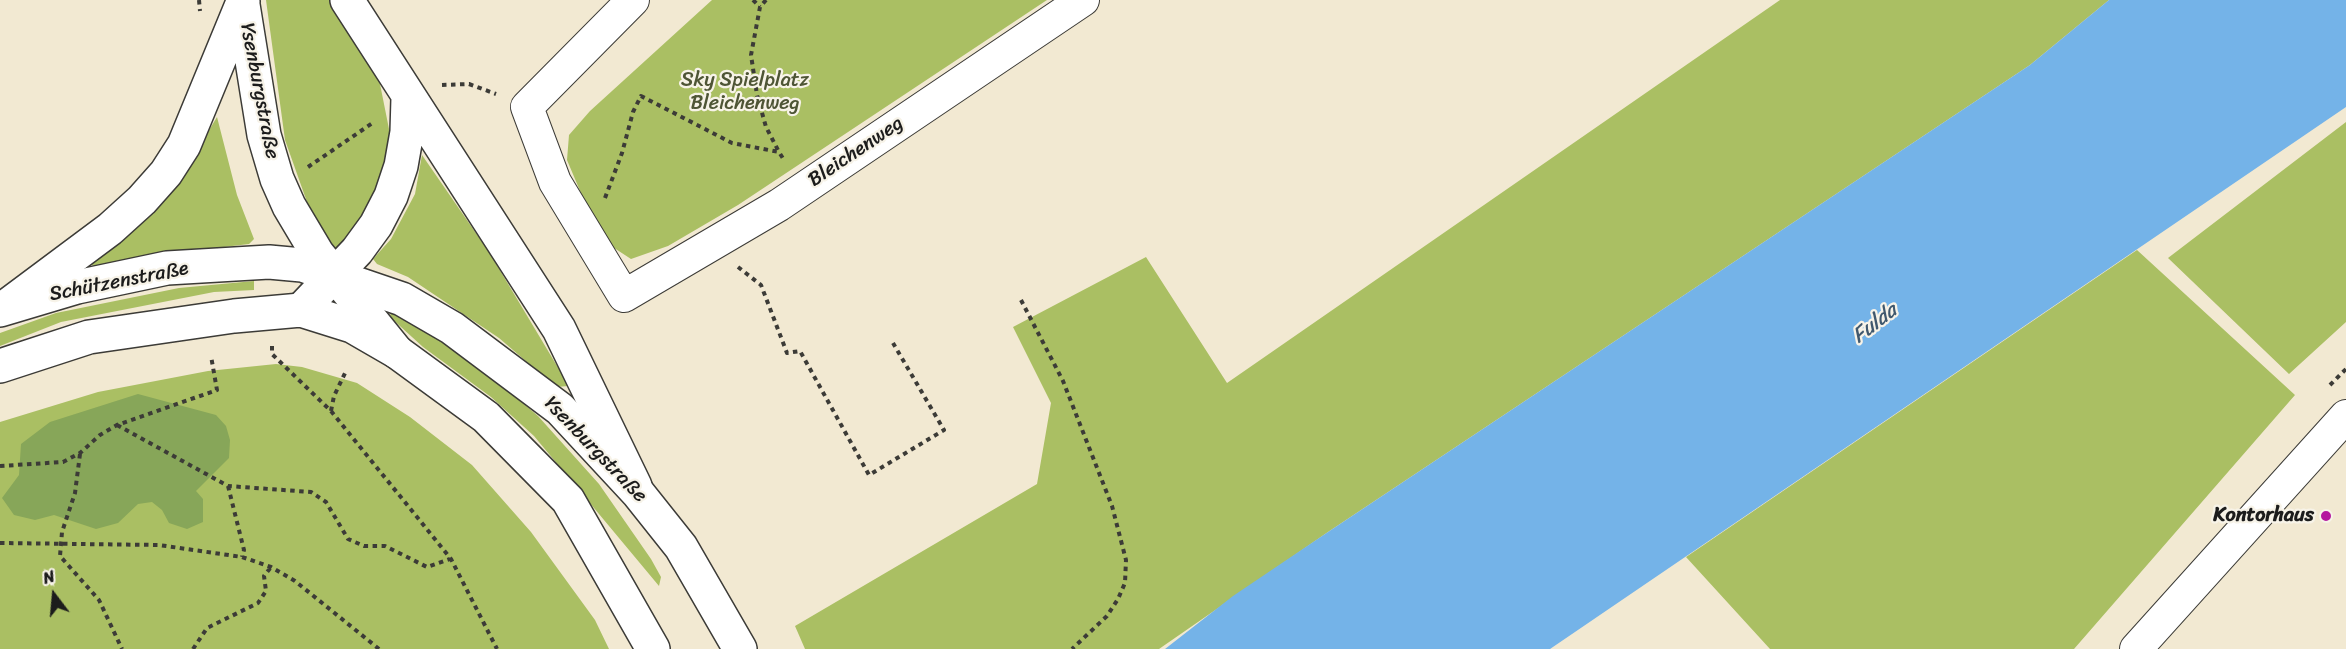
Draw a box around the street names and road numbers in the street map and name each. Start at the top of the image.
street label: Ysenburgstraße [234,21,284,161]
street label: Bleichenweg [804,112,908,192]
street label: Schützenstraße [48,257,190,307]
street label: Ysenburgstraße [538,392,652,508]

